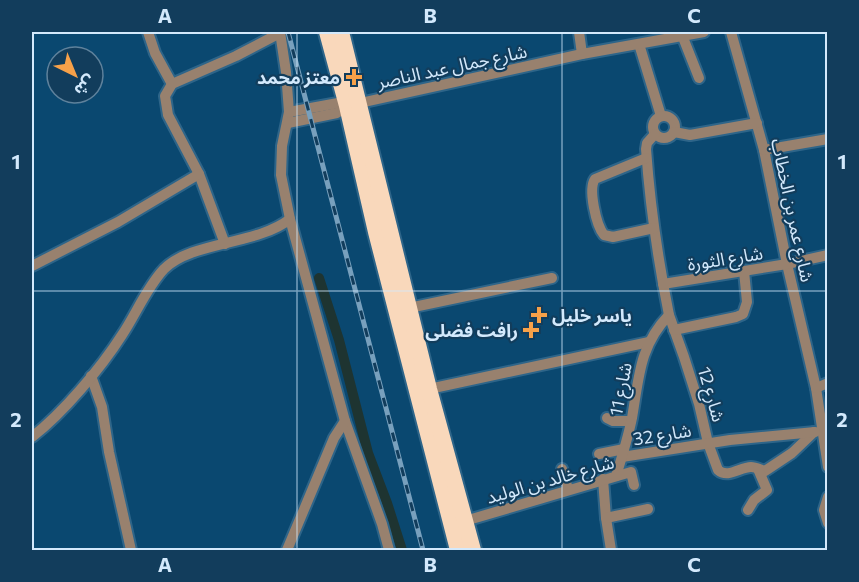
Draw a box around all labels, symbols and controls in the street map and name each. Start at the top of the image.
text: A [158,3,172,27]
text: B [423,3,437,27]
text: C [687,3,701,27]
street label: شارع جمال عبد الناصر [374,39,530,97]
north arrow [45,45,105,105]
place label: معتز محمد [257,66,340,89]
marker: معتز محمد [345,68,363,86]
text: ش [70,71,100,101]
street label: شارع عمر بن الخطاب [763,136,819,285]
text: 1 [11,149,21,173]
text: 1 [837,149,847,173]
street label: شارع الثورة [686,241,765,279]
place label: ياسر خليل [552,304,632,327]
marker: ياسر خليل [530,306,548,324]
place label: رافت فضلى [425,319,518,342]
marker: رافت فضلى [522,321,540,339]
street label: شارع 11 [604,360,640,418]
street label: شارع 12 [690,364,730,425]
text: 2 [10,407,22,431]
text: 2 [836,407,848,431]
street label: شارع 32 [631,419,693,453]
street label: شارع خالد بن الوليد [484,450,618,512]
text: A [158,552,172,576]
text: B [423,552,437,576]
text: C [687,552,701,576]

